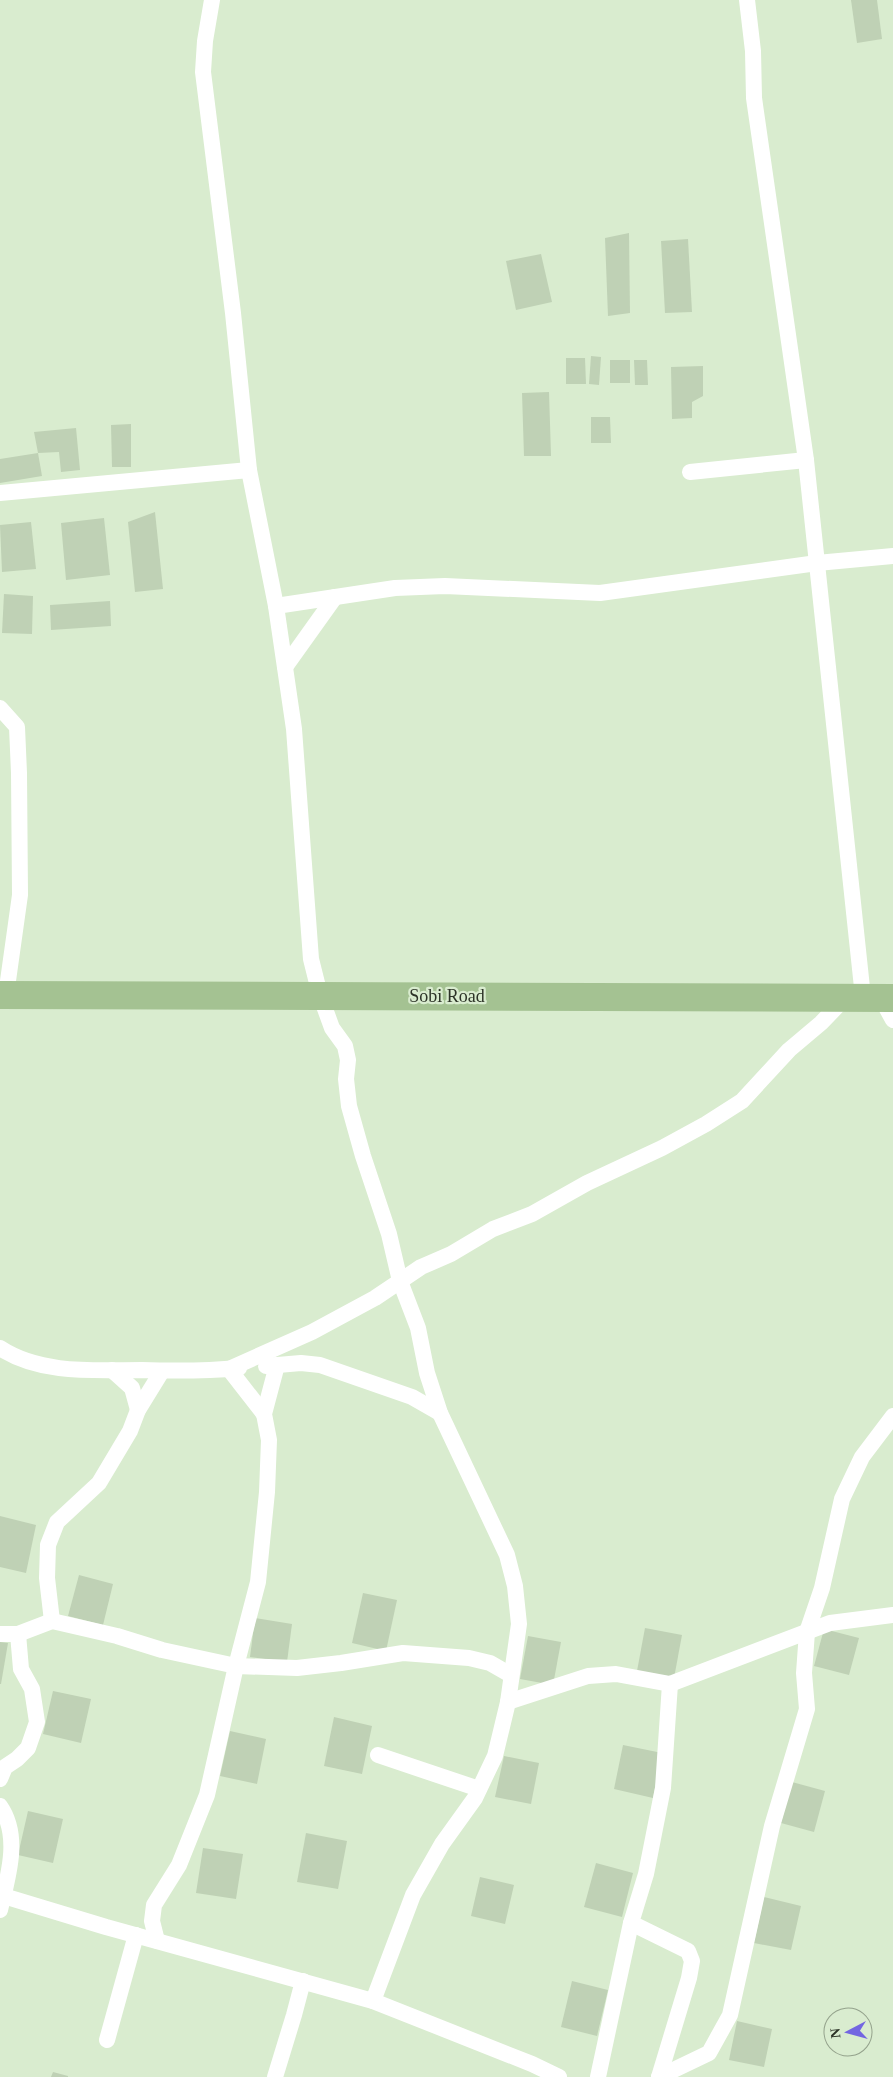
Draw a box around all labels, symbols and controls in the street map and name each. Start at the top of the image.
street label: Sobi Road [409,986,485,1006]
north arrow [823,2007,873,2057]
text: N [828,2027,844,2039]

